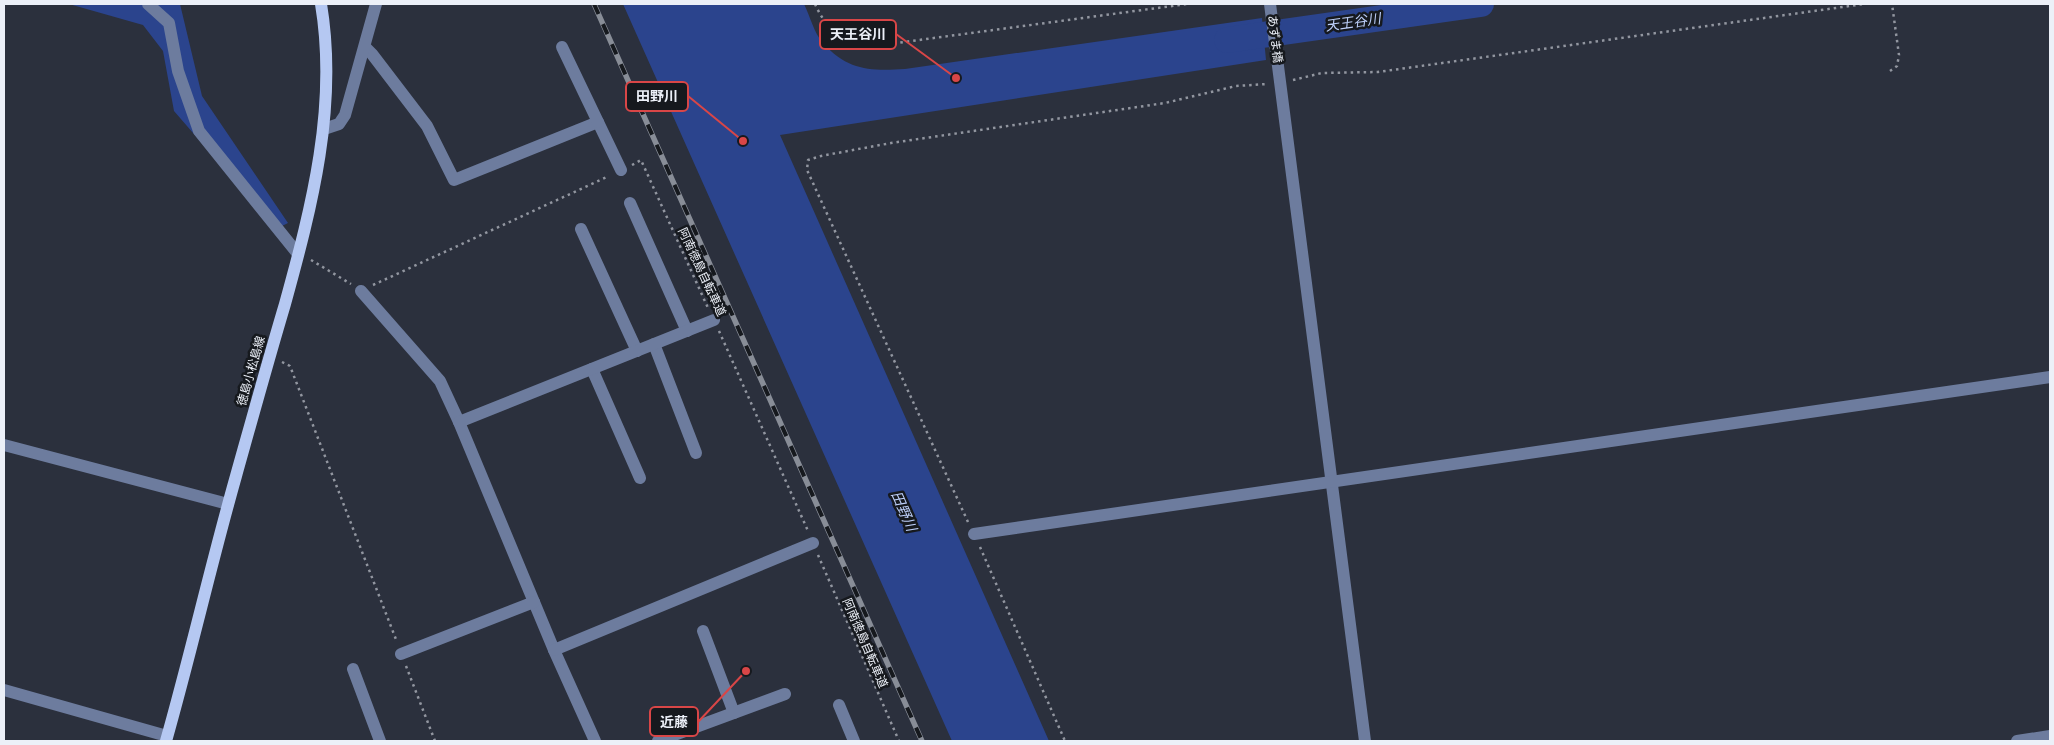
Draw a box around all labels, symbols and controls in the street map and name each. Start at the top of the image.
water label: 天王谷川 [1324,9,1384,34]
street label: あずま橋 [1266,14,1286,64]
callout: 天王谷川 [820,20,896,49]
text: 天王谷川 [830,25,886,42]
callout: 田野川 [626,82,688,111]
text: 田野川 [636,87,678,104]
street label: 阿南徳島自転車道 [676,225,730,318]
street label: 徳島小松島線 [233,334,267,407]
water label: 田野川 [888,488,922,535]
street label: 阿南徳島自転車道 [841,596,891,690]
callout: 近藤 [650,707,698,736]
text: 近藤 [660,713,688,730]

